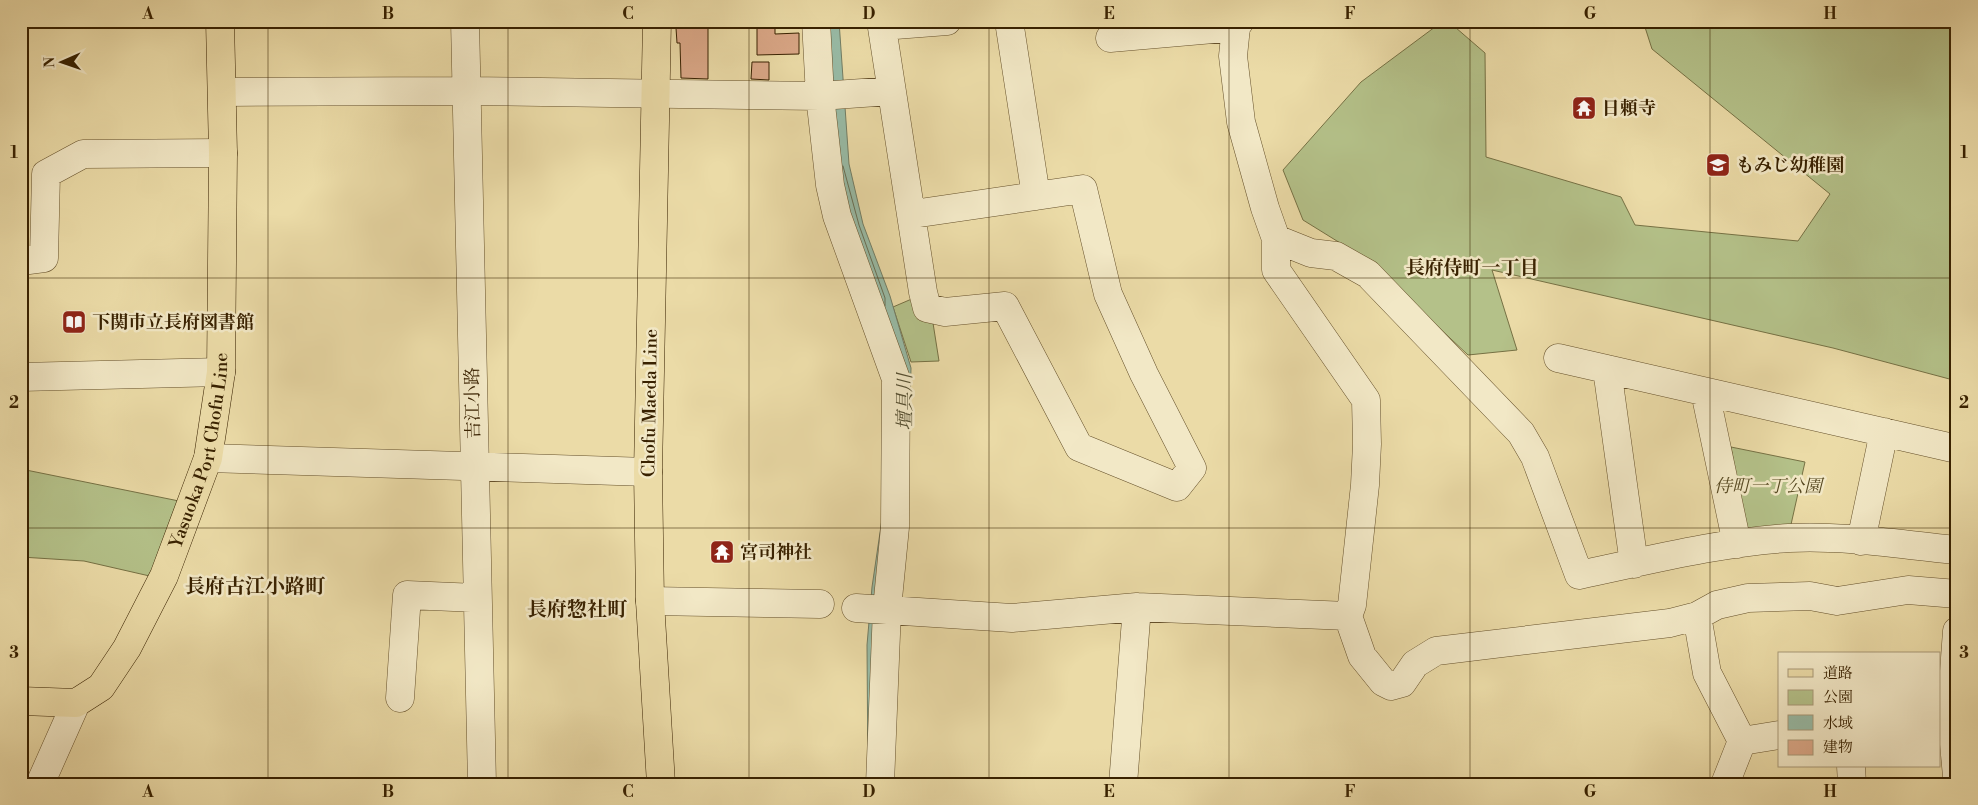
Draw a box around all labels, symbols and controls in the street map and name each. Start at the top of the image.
text: A [141,4,154,24]
text: B [382,4,394,24]
text: C [622,4,634,24]
text: D [863,4,876,24]
text: E [1103,4,1115,24]
text: F [1344,4,1356,24]
text: G [1584,4,1597,24]
text: H [1823,4,1837,24]
north arrow [38,38,88,88]
text: N [41,57,59,68]
temple icon: 日頼寺 [1571,95,1597,121]
place label: 日頼寺 [1602,97,1656,120]
text: 1 [10,143,18,163]
text: 1 [1960,143,1968,163]
school or university icon: もみじ幼稚園 [1705,152,1731,178]
place label: もみじ幼稚園 [1736,154,1844,177]
district label: 長府侍町一丁目 [1405,256,1539,280]
library icon: 下関市立長府図書館 [61,309,87,335]
place label: 下関市立長府図書館 [92,311,254,334]
street label: Chofu Maeda Line [637,329,663,477]
street label: Yasuoka Port Chofu Line [164,352,233,552]
street label: 吉江小路 [461,367,485,439]
water label: 壇具川 [893,372,917,431]
text: 2 [9,393,19,413]
text: 2 [1959,393,1969,413]
park label: 侍町一丁公園 [1714,475,1825,498]
temple icon: 宮司神社 [709,539,735,565]
place label: 宮司神社 [740,541,812,564]
district label: 長府古江小路町 [185,575,326,600]
district label: 長府惣社町 [527,598,628,623]
text: 3 [9,643,19,663]
text: 3 [1959,643,1969,663]
legend [1778,652,1940,768]
text: 道路 [1823,664,1853,683]
text: 公園 [1823,688,1853,707]
text: 水域 [1823,714,1853,733]
text: 建物 [1823,738,1853,757]
text: A [141,782,154,802]
text: B [382,782,394,802]
text: C [622,782,634,802]
text: D [863,782,876,802]
text: E [1103,782,1115,802]
text: F [1344,782,1356,802]
text: G [1584,782,1597,802]
text: H [1823,782,1837,802]

